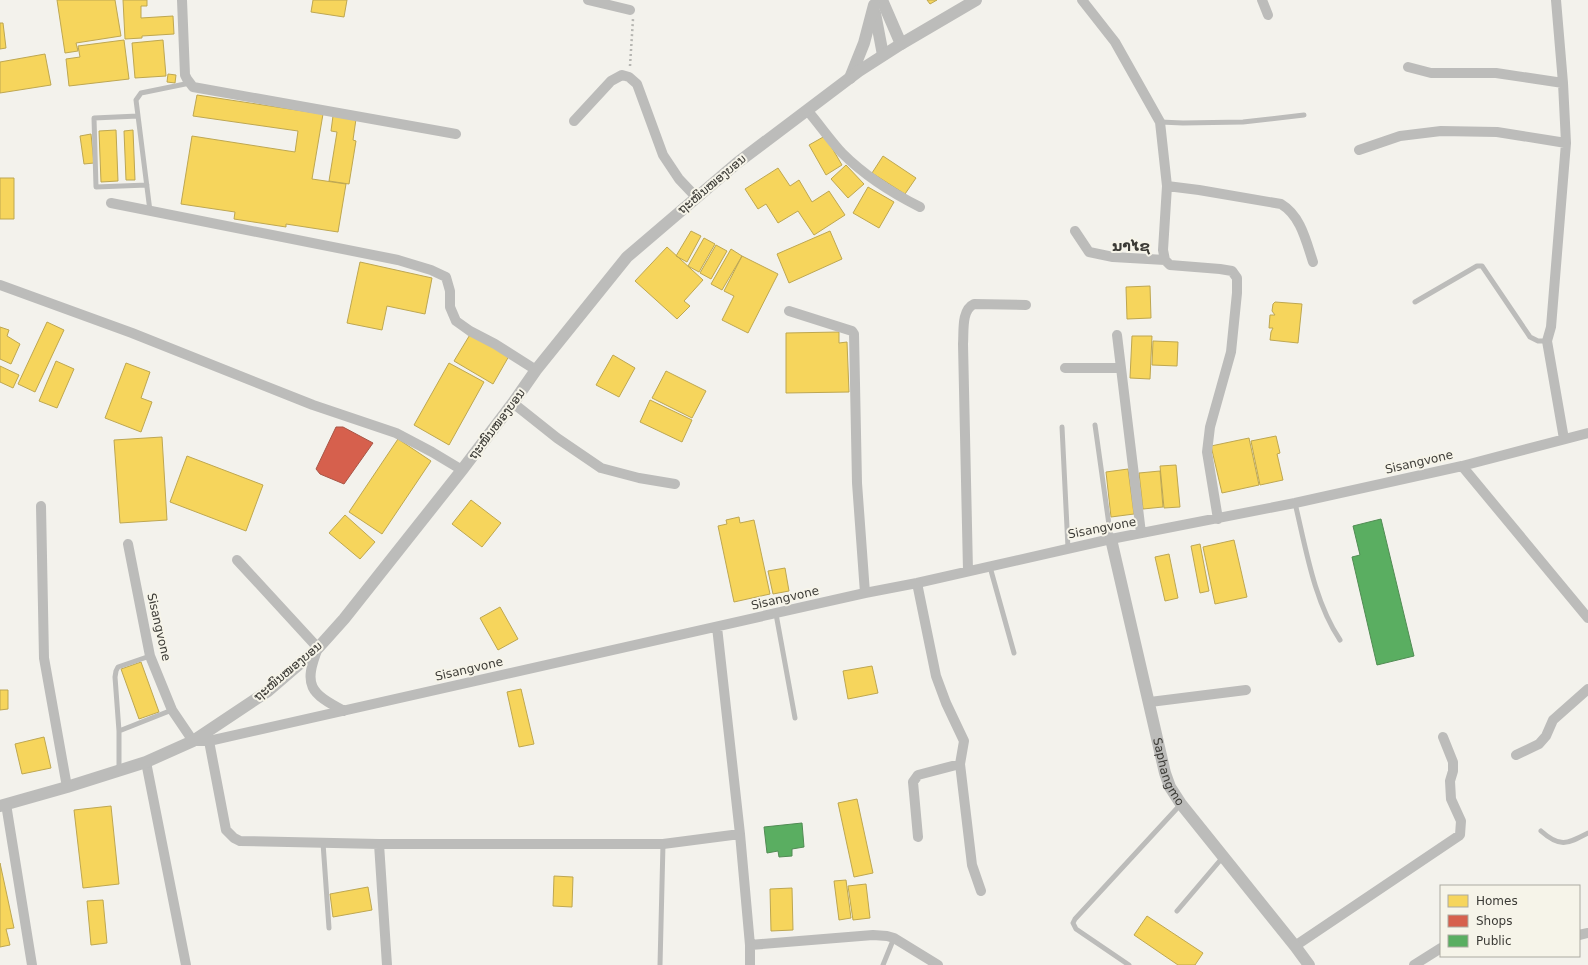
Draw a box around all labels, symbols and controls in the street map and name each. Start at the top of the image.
street label: ຖະໜົນໜອງບອນ [675,151,749,216]
district label: ນາໄຊ [1112,238,1151,255]
street label: ຖະໜົນໜອງບອນ [466,386,528,462]
street label: Sisangvone [1384,447,1454,477]
street label: Sisangvone [1067,515,1137,541]
street label: Sisangvone [750,583,820,613]
street label: Sisangvone [144,592,174,662]
street label: ຖະໜົນໜອງບອນ [251,638,325,703]
street label: Sisangvone [434,654,504,684]
street label: Saphangmo [1150,736,1187,808]
legend [1440,885,1580,957]
text: Homes [1476,894,1518,908]
text: Shops [1476,914,1512,928]
text: Public [1476,934,1512,948]

